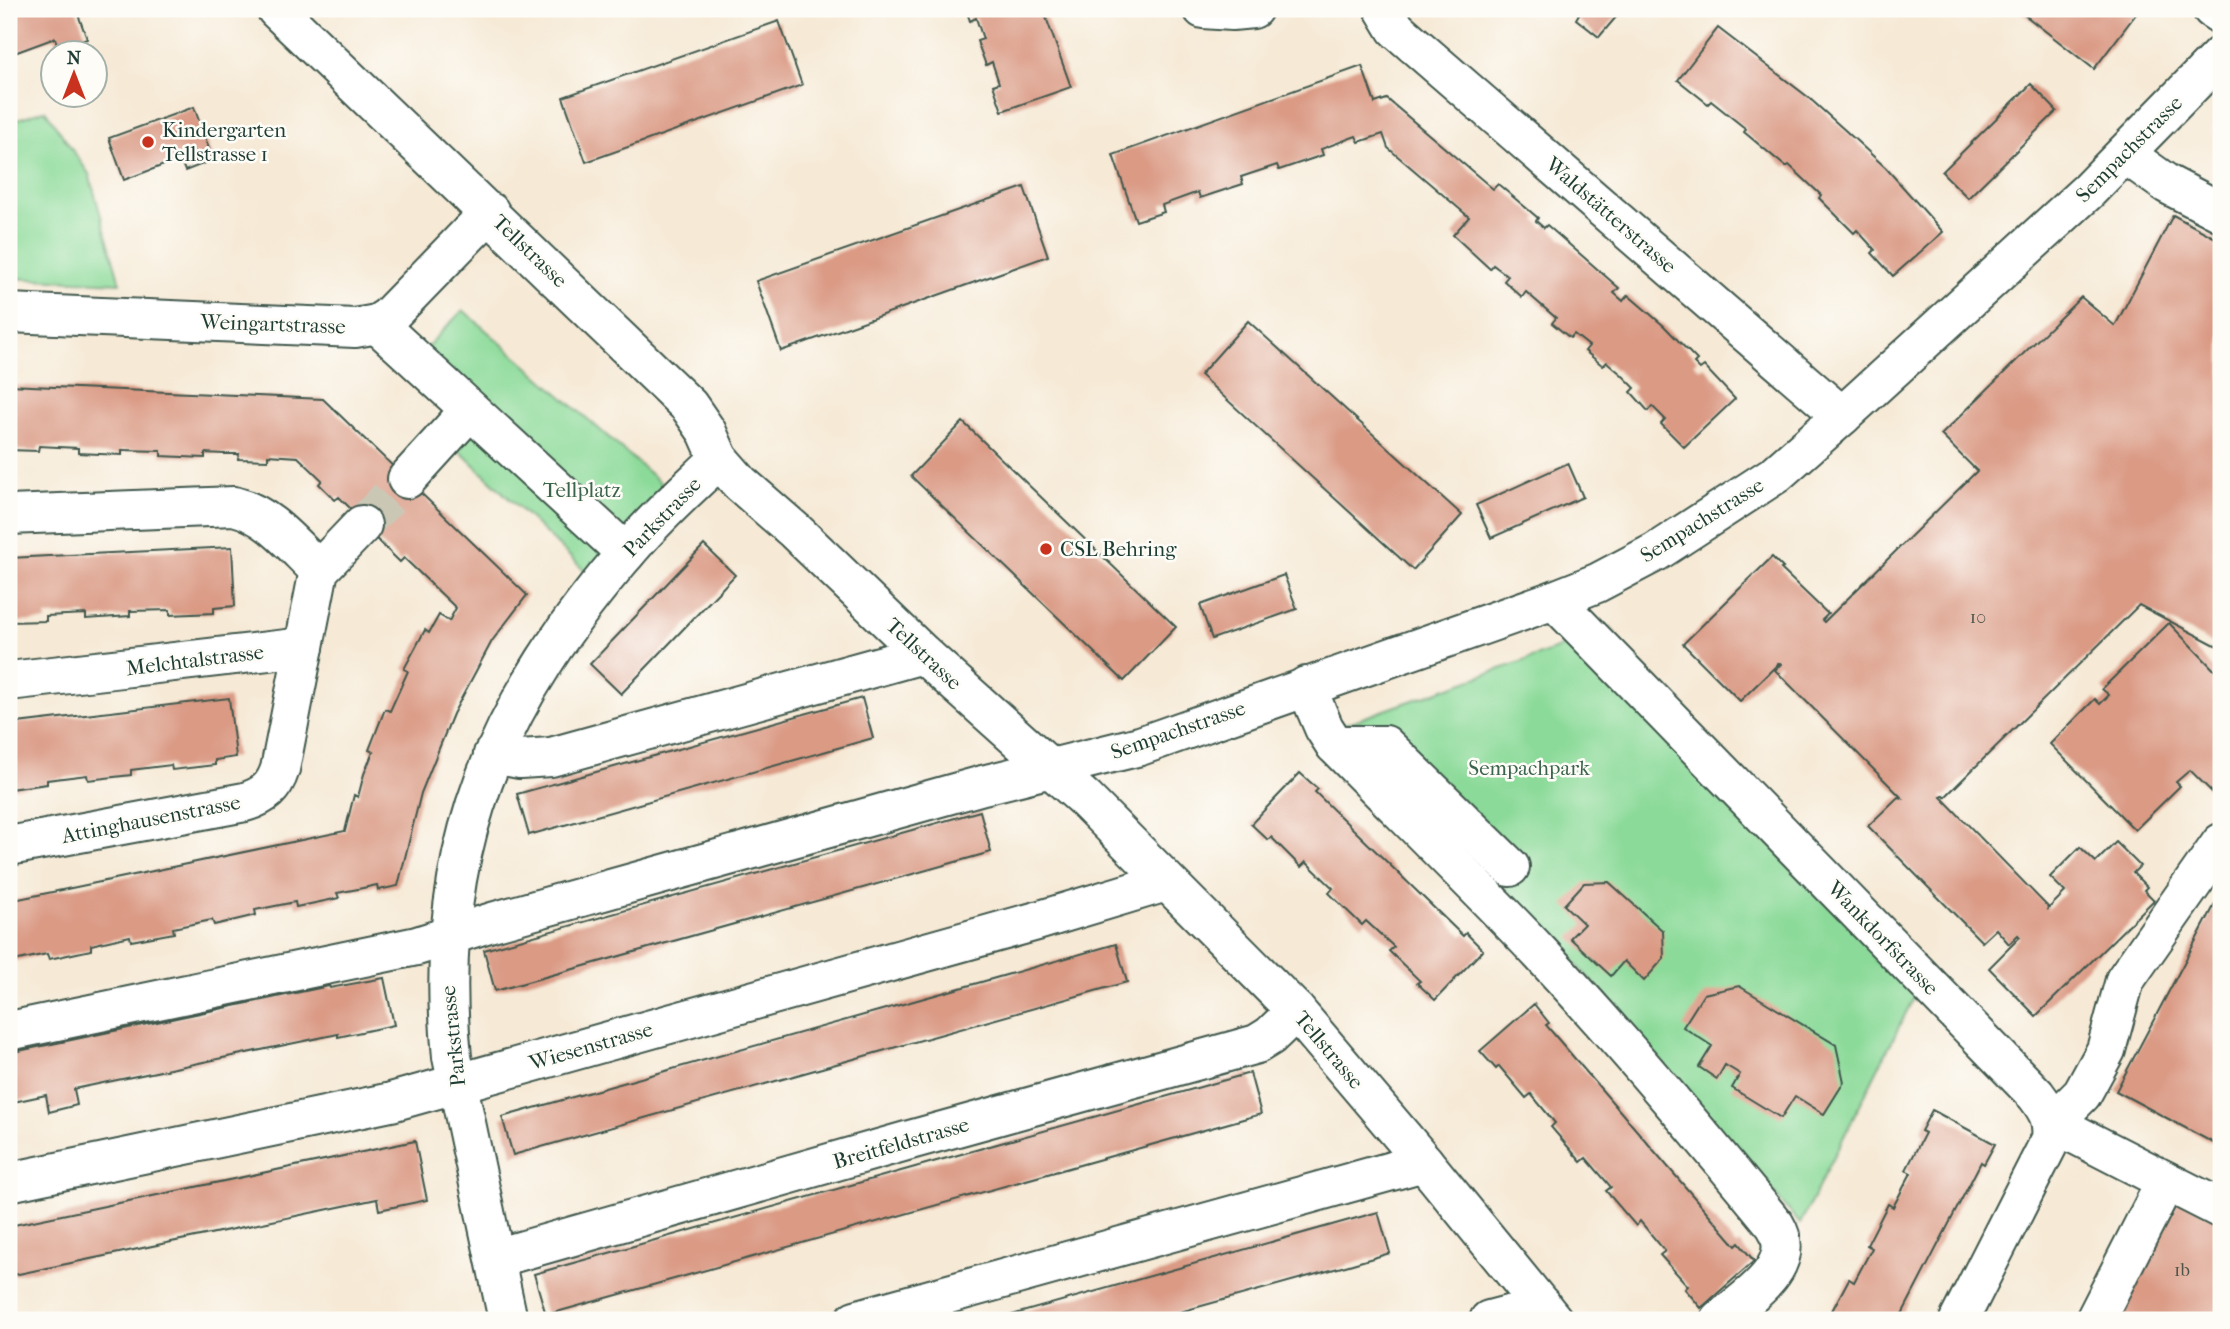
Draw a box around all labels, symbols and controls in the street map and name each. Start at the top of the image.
north arrow [38,38,108,108]
text: N [67,47,82,69]
street label: Sempachstrasse [2071,91,2187,207]
place label: Kindergarten Tellstrasse 1 [162,118,286,166]
marker: Kindergarten Tellstrasse 1 [140,134,156,150]
street label: Waldstätterstrasse [1540,151,1681,278]
street label: Tellstrasse [488,210,572,292]
street label: Weingartstrasse [199,309,346,339]
street label: Parkstrasse [618,472,706,562]
street label: Sempachstrasse [1636,473,1768,567]
park label: Tellplatz [543,478,621,502]
place label: CSL Behring [1060,537,1177,561]
marker: CSL Behring [1038,541,1054,557]
house number: 10 [1970,607,1986,628]
street label: Tellstrasse [881,613,967,695]
street label: Melchtalstrasse [125,640,265,680]
street label: Sempachstrasse [1108,696,1248,764]
park label: Sempachpark [1468,756,1590,780]
street label: Attinghausenstrasse [59,790,242,848]
street label: Wankdorfstrasse [1822,875,1943,1000]
street label: Parkstrasse [436,984,470,1088]
street label: Tellstrasse [1290,1006,1368,1094]
street label: Wiesenstrasse [526,1017,655,1075]
street label: Breitfeldstrasse [830,1112,972,1174]
house number: 1b [2174,1260,2190,1281]

